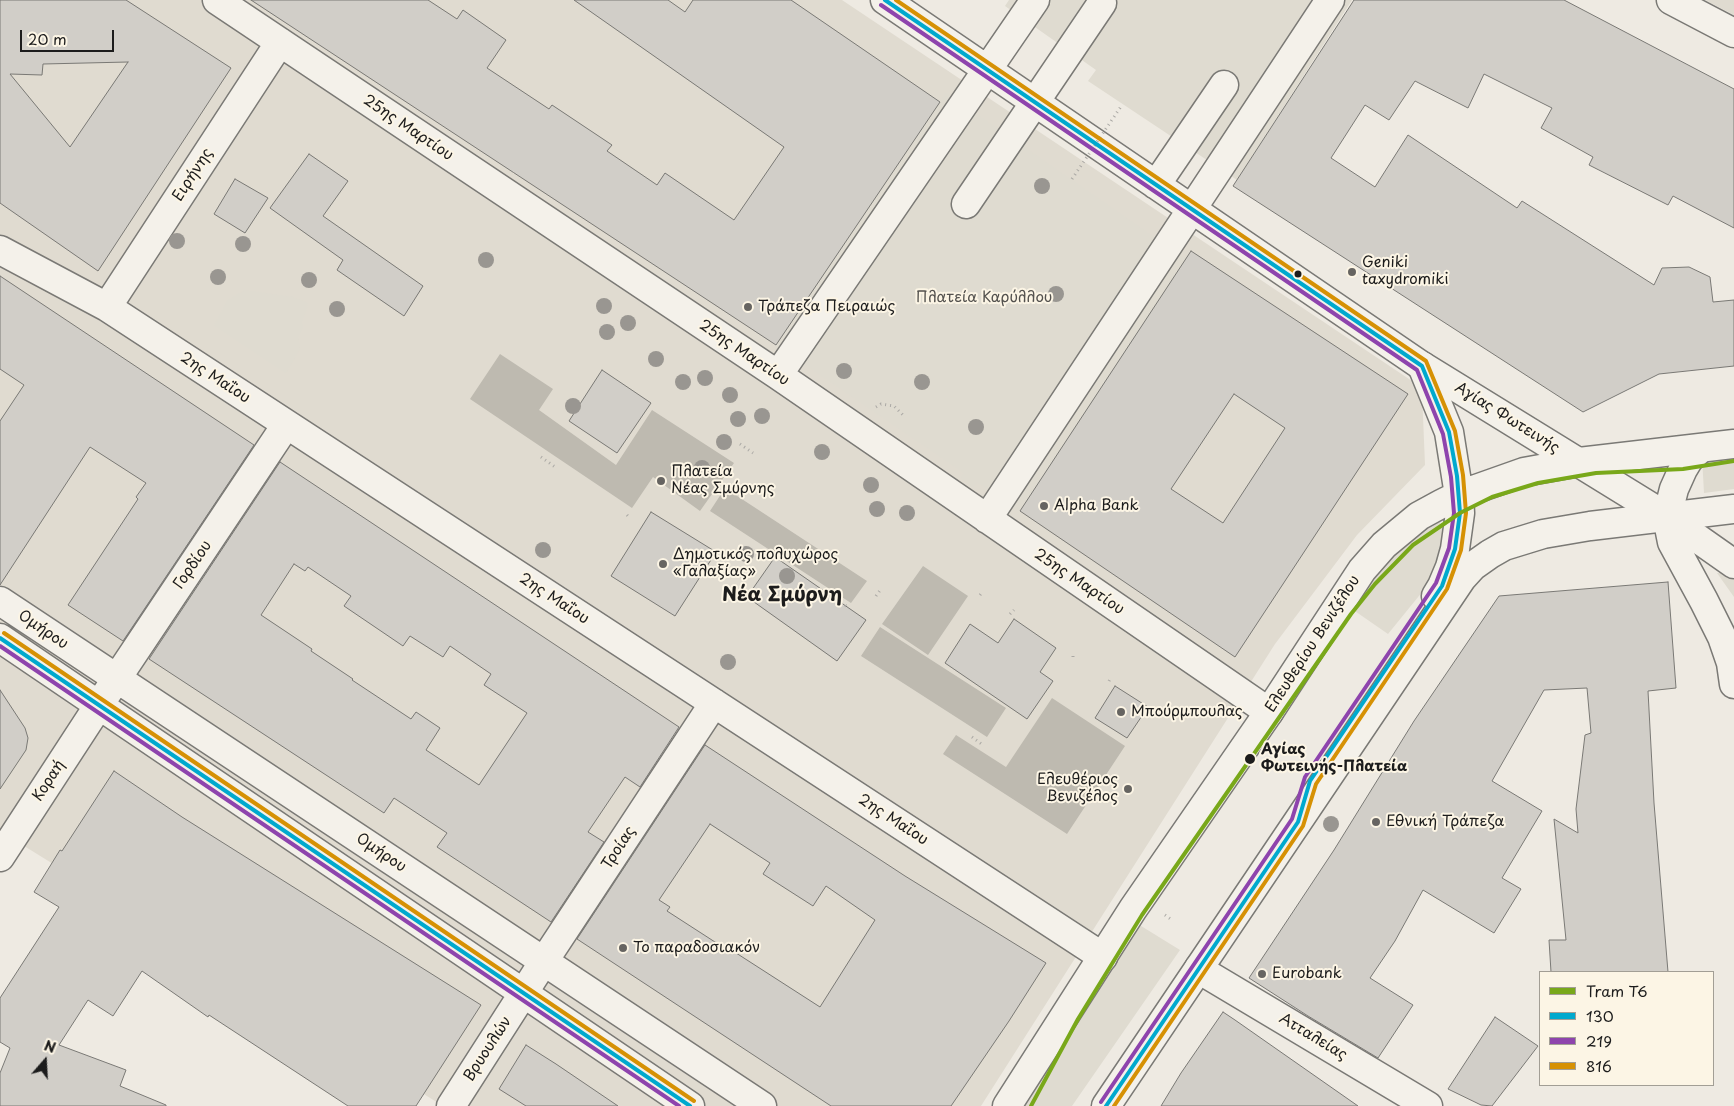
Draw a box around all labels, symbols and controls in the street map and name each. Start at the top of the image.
scale bar [22,20,116,52]
text: 20 m [28,27,67,50]
street label: 25ης Μαρτίου [360,91,456,165]
street label: Ειρήνης [169,145,217,205]
place label: Geniki taxydromiki [1362,254,1449,289]
marker: Geniki taxydromiki [1346,266,1358,278]
unlabelled marker [1293,269,1303,279]
park label: Πλατεία Καρύλλου [916,289,1052,307]
place label: Τράπεζα Πειραιώς [758,298,895,316]
marker: Τράπεζα Πειραιώς [742,301,754,313]
street label: 25ης Μαρτίου [696,316,792,390]
street label: 2ης Μαΐου [177,349,253,407]
street label: Αγίας Φωτεινής [1451,379,1563,457]
place label: Πλατεία Νέας Σμύρνης [671,463,774,498]
marker: Πλατεία Νέας Σμύρνης [655,475,667,487]
place label: Alpha Bank [1054,497,1139,515]
marker: Alpha Bank [1038,500,1050,512]
street label: Γορδίου [170,537,216,593]
street label: 25ης Μαρτίου [1031,545,1127,619]
place label: Δημοτικός πολυχώρος «Γαλαξίας» [673,546,838,581]
marker: Δημοτικός πολυχώρος «Γαλαξίας» [657,558,669,570]
street label: 2ης Μαΐου [516,570,592,628]
street label: Ελευθερίου Βενιζέλου [1262,572,1364,716]
district label: Νέα Σμύρνη [722,583,842,607]
street label: Ομήρου [15,607,71,653]
place label: Μπούρμπουλας [1131,703,1243,721]
marker: Μπούρμπουλας [1115,706,1127,718]
place label: Αγίας Φωτεινής-Πλατεία [1261,741,1407,776]
marker: Αγίας Φωτεινής-Πλατεία [1243,752,1257,766]
street label: Κοραή [29,757,69,805]
place label: Ελευθέριος Βενιζέλος [1037,771,1118,806]
marker: Ελευθέριος Βενιζέλος [1122,783,1134,795]
street label: 2ης Μαΐου [855,791,931,849]
place label: Εθνική Τράπεζα [1386,813,1504,831]
marker: Εθνική Τράπεζα [1370,816,1382,828]
street label: Τροίας [598,823,640,873]
street label: Ομήρου [353,830,409,876]
place label: Το παραδοσιακόν [633,939,760,957]
marker: Το παραδοσιακόν [617,942,629,954]
place label: Eurobank [1272,965,1342,983]
marker: Eurobank [1256,968,1268,980]
legend [1539,971,1714,1086]
text: Tram Τ6 [1586,979,1648,1002]
text: 130 [1586,1004,1614,1027]
street label: Ατταλείας [1276,1010,1350,1064]
street label: Βρυουλών [460,1013,516,1085]
text: 219 [1586,1029,1612,1052]
text: N [41,1035,59,1058]
north arrow [20,1036,70,1086]
text: 816 [1586,1054,1612,1077]

